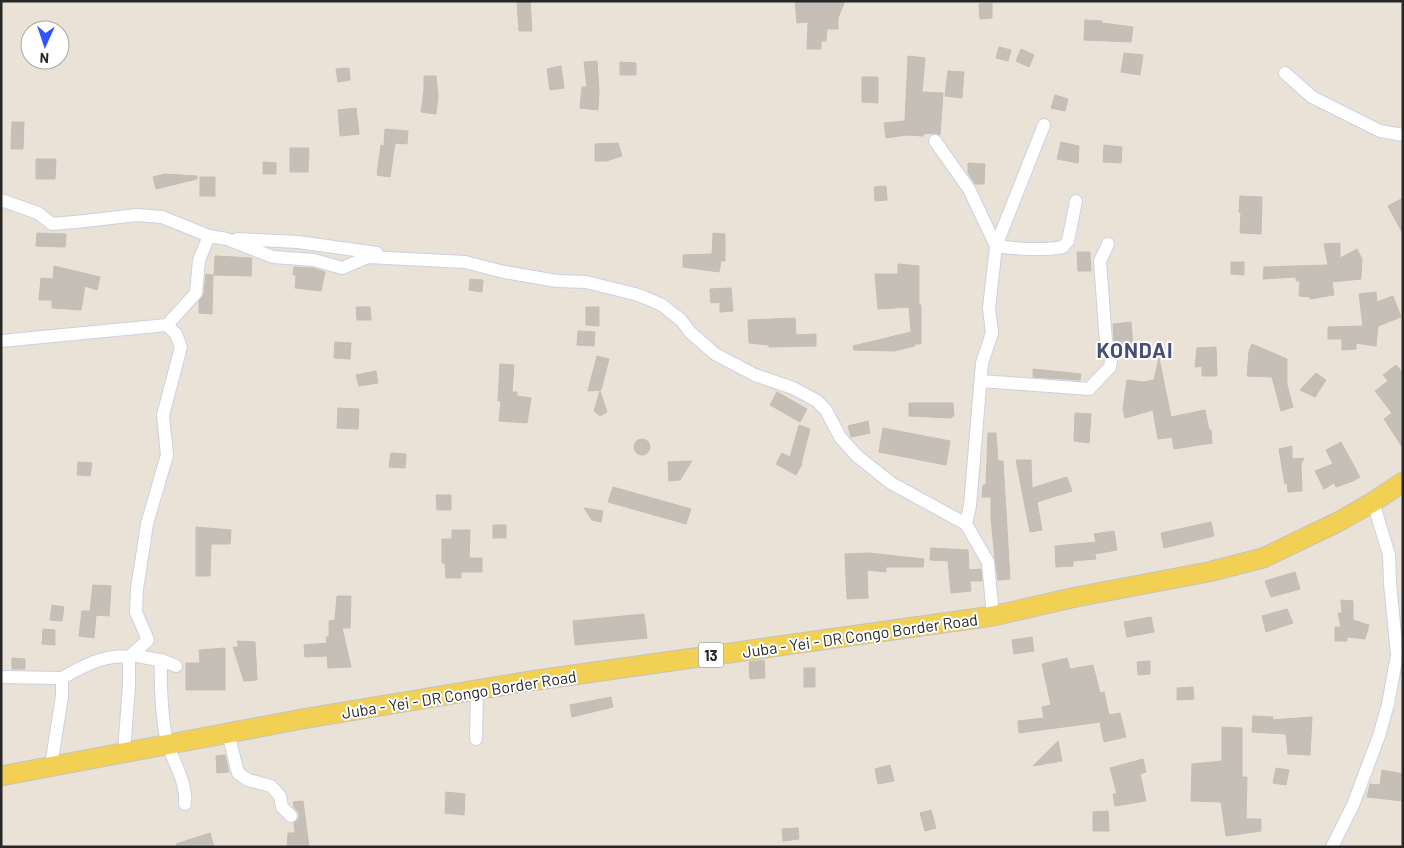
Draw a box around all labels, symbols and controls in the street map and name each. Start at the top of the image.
north arrow [20,20,70,70]
text: N [39,50,49,67]
district label: KONDAI [1096,337,1174,362]
street label: Juba - Yei - DR Congo Border Road [741,609,979,661]
road number: 13 [698,642,724,668]
street label: Juba - Yei - DR Congo Border Road [340,666,578,722]

